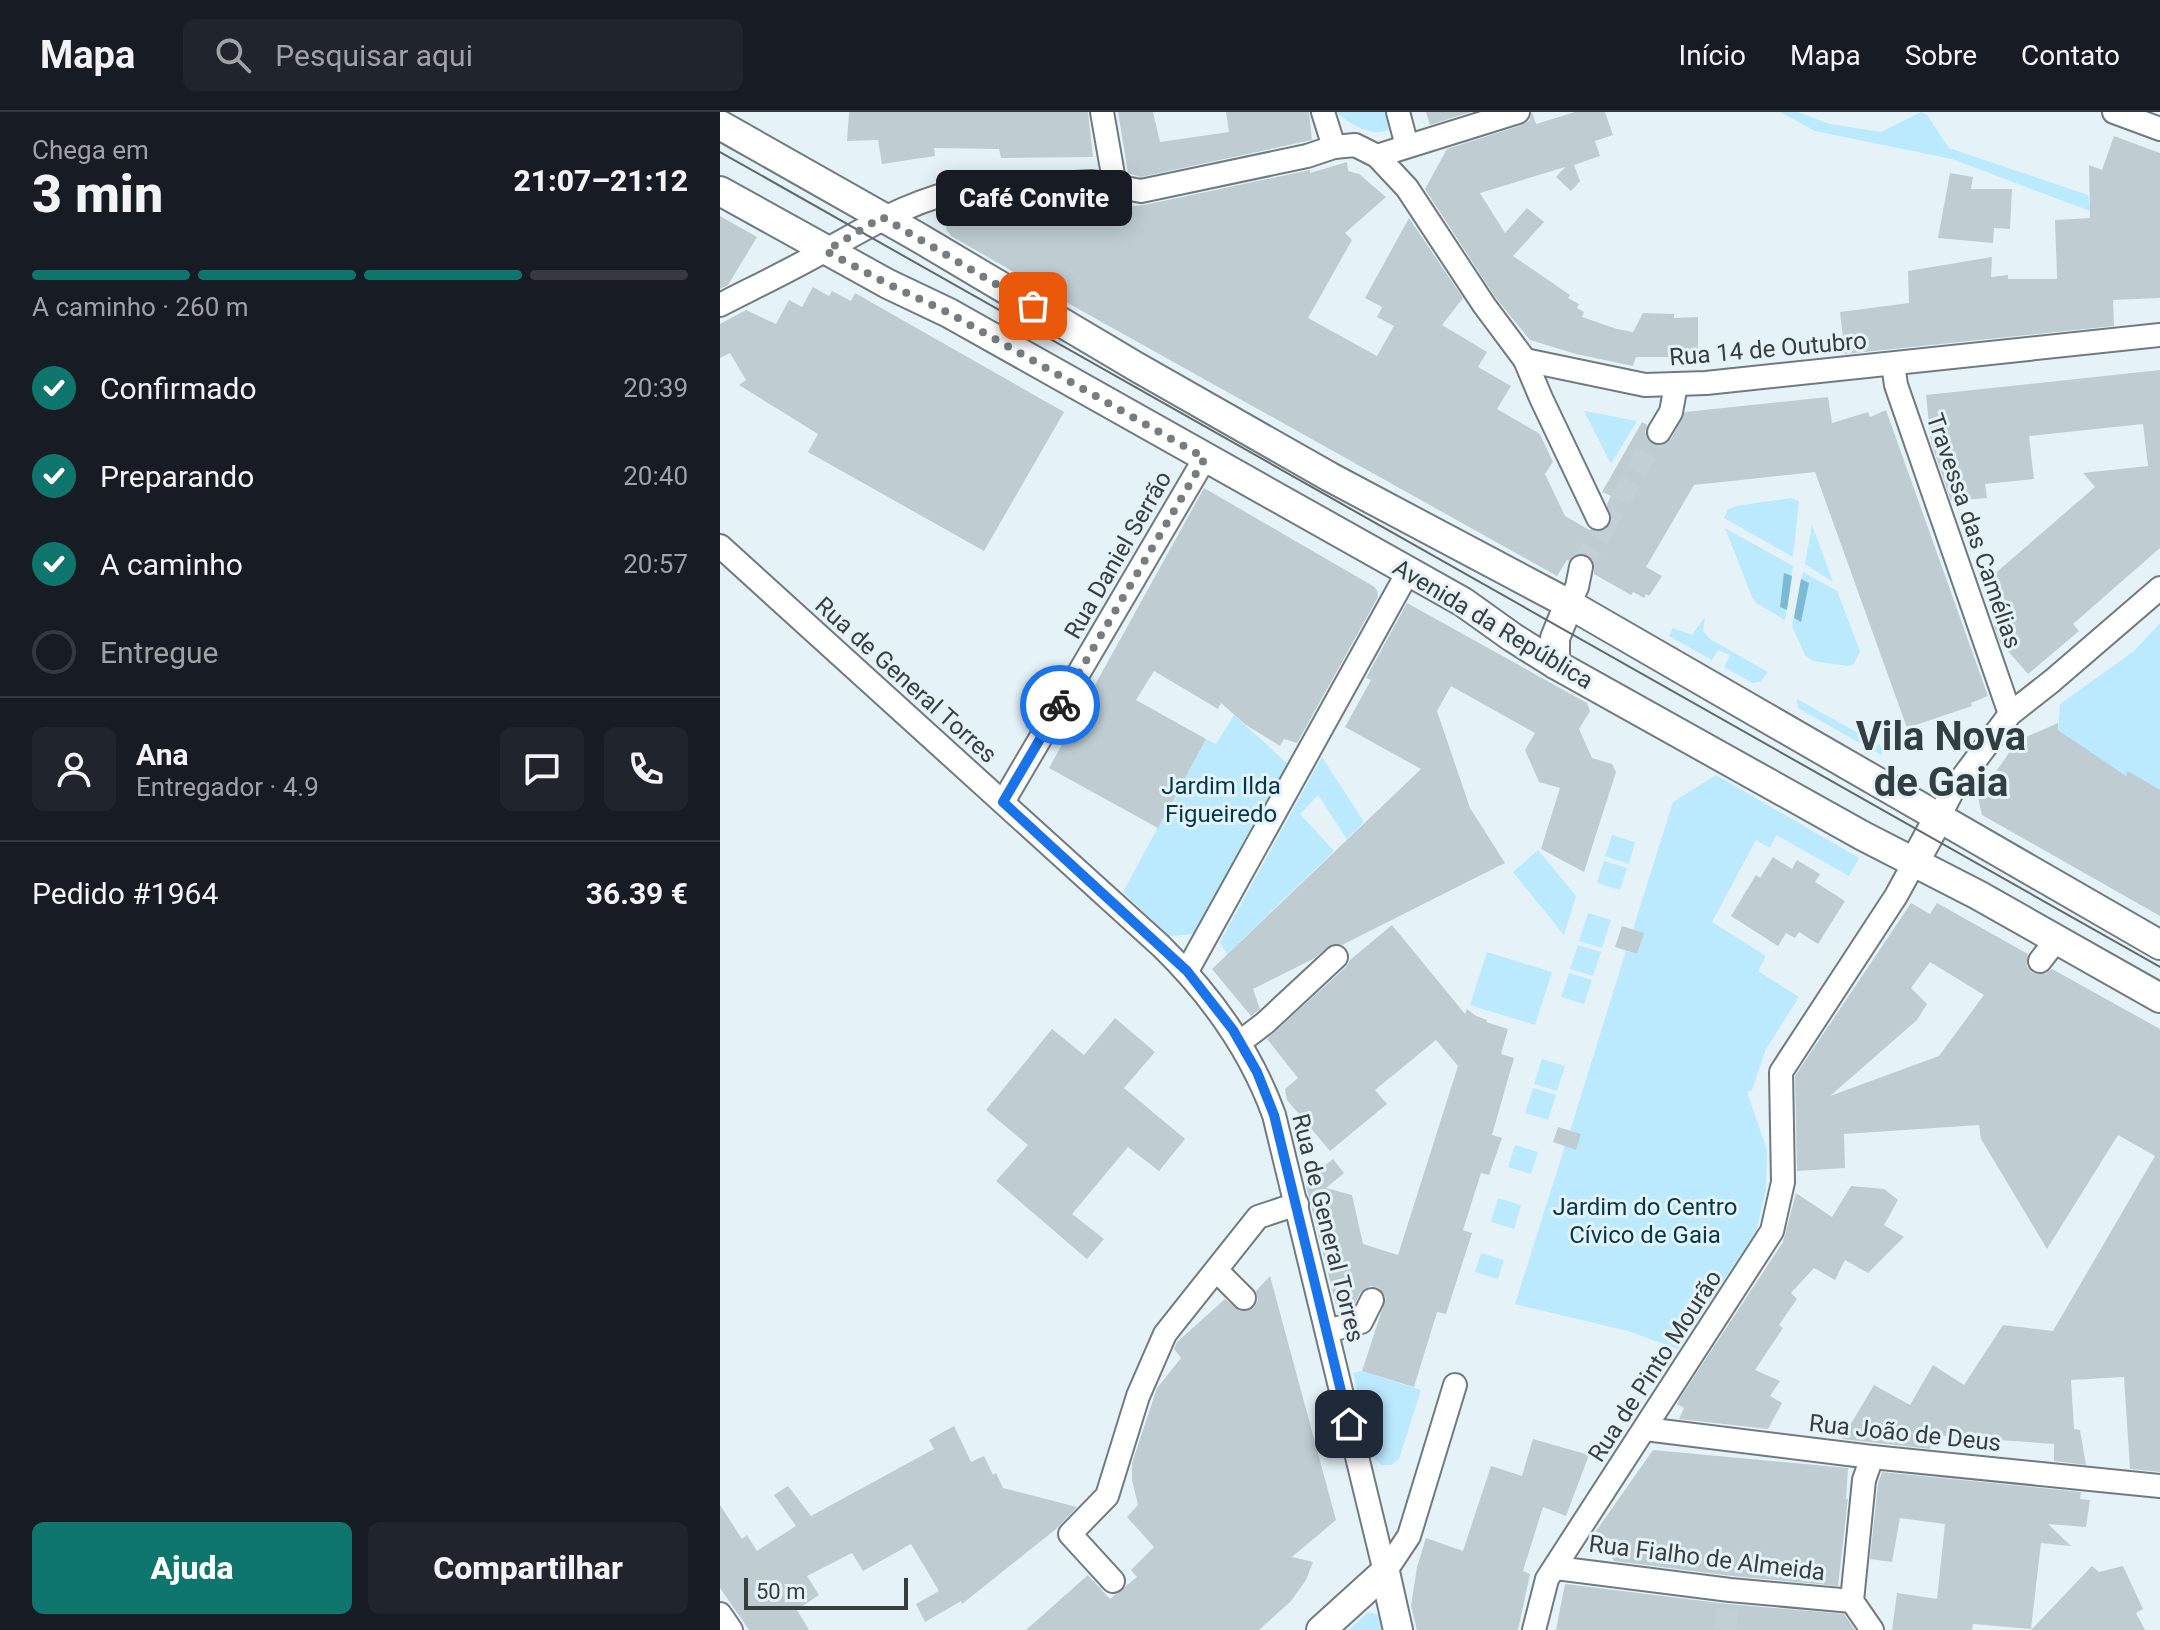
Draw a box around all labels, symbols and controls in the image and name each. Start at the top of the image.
search box [183,19,743,91]
text: Mapa [40,33,135,77]
icon: search [211,33,255,77]
text: Pesquisar aqui [275,38,473,73]
text: Início [1679,39,1746,72]
text: Mapa [1790,39,1861,72]
text: Sobre [1905,39,1977,72]
text: Contato [2021,39,2120,72]
text: Chega em [32,135,149,165]
text: 21:07–21:12 [513,163,688,198]
text: 3 min [32,164,163,225]
callout: Café Convite [935,170,1131,226]
text: Café Convite [959,183,1109,213]
pin [999,272,1067,340]
icon: bag [1011,284,1055,328]
text: A caminho · 260 m [32,292,249,322]
street label: Rua 14 de Outubro [1668,326,1868,372]
icon: check [32,366,76,410]
text: Confirmado [100,371,257,406]
text: 20:39 [623,373,688,403]
street label: Travessa das Camélias [1921,410,2027,652]
icon: check [32,454,76,498]
text: Preparando [100,459,254,494]
text: 20:40 [623,461,688,491]
street label: Rua Daniel Serrão [1059,466,1177,644]
icon: check [32,542,76,586]
text: A caminho [100,547,243,582]
text: 20:57 [623,549,688,579]
street label: Avenida da República [1388,553,1598,695]
street label: Rua de General Torres [810,591,1002,769]
text: Entregue [100,635,219,670]
courier [1020,665,1100,745]
icon: bike [1038,683,1082,727]
district label: Vila Nova de Gaia [1856,713,2026,806]
button: person [32,727,116,811]
button: chat [500,727,584,811]
button: phone [604,727,688,811]
text: Ana [136,737,189,772]
text: Entregador · 4.9 [136,772,319,802]
park label: Jardim Ilda Figueiredo [1161,772,1281,828]
text: Pedido #1964 [32,876,218,911]
text: 36.39 € [586,876,688,911]
street label: Rua de General Torres [1286,1111,1370,1345]
park label: Jardim do Centro Cívico de Gaia [1553,1193,1737,1249]
street label: Rua de Pinto Mourão [1583,1265,1727,1467]
pin [1315,1390,1383,1458]
icon: home [1327,1402,1371,1446]
street label: Rua João de Deus [1808,1409,2002,1457]
button: Ajuda [32,1522,352,1614]
button: Compartilhar [368,1522,688,1614]
street label: Rua Fialho de Almeida [1587,1530,1827,1586]
scale bar [744,1574,908,1610]
text: 50 m [756,1579,805,1604]

